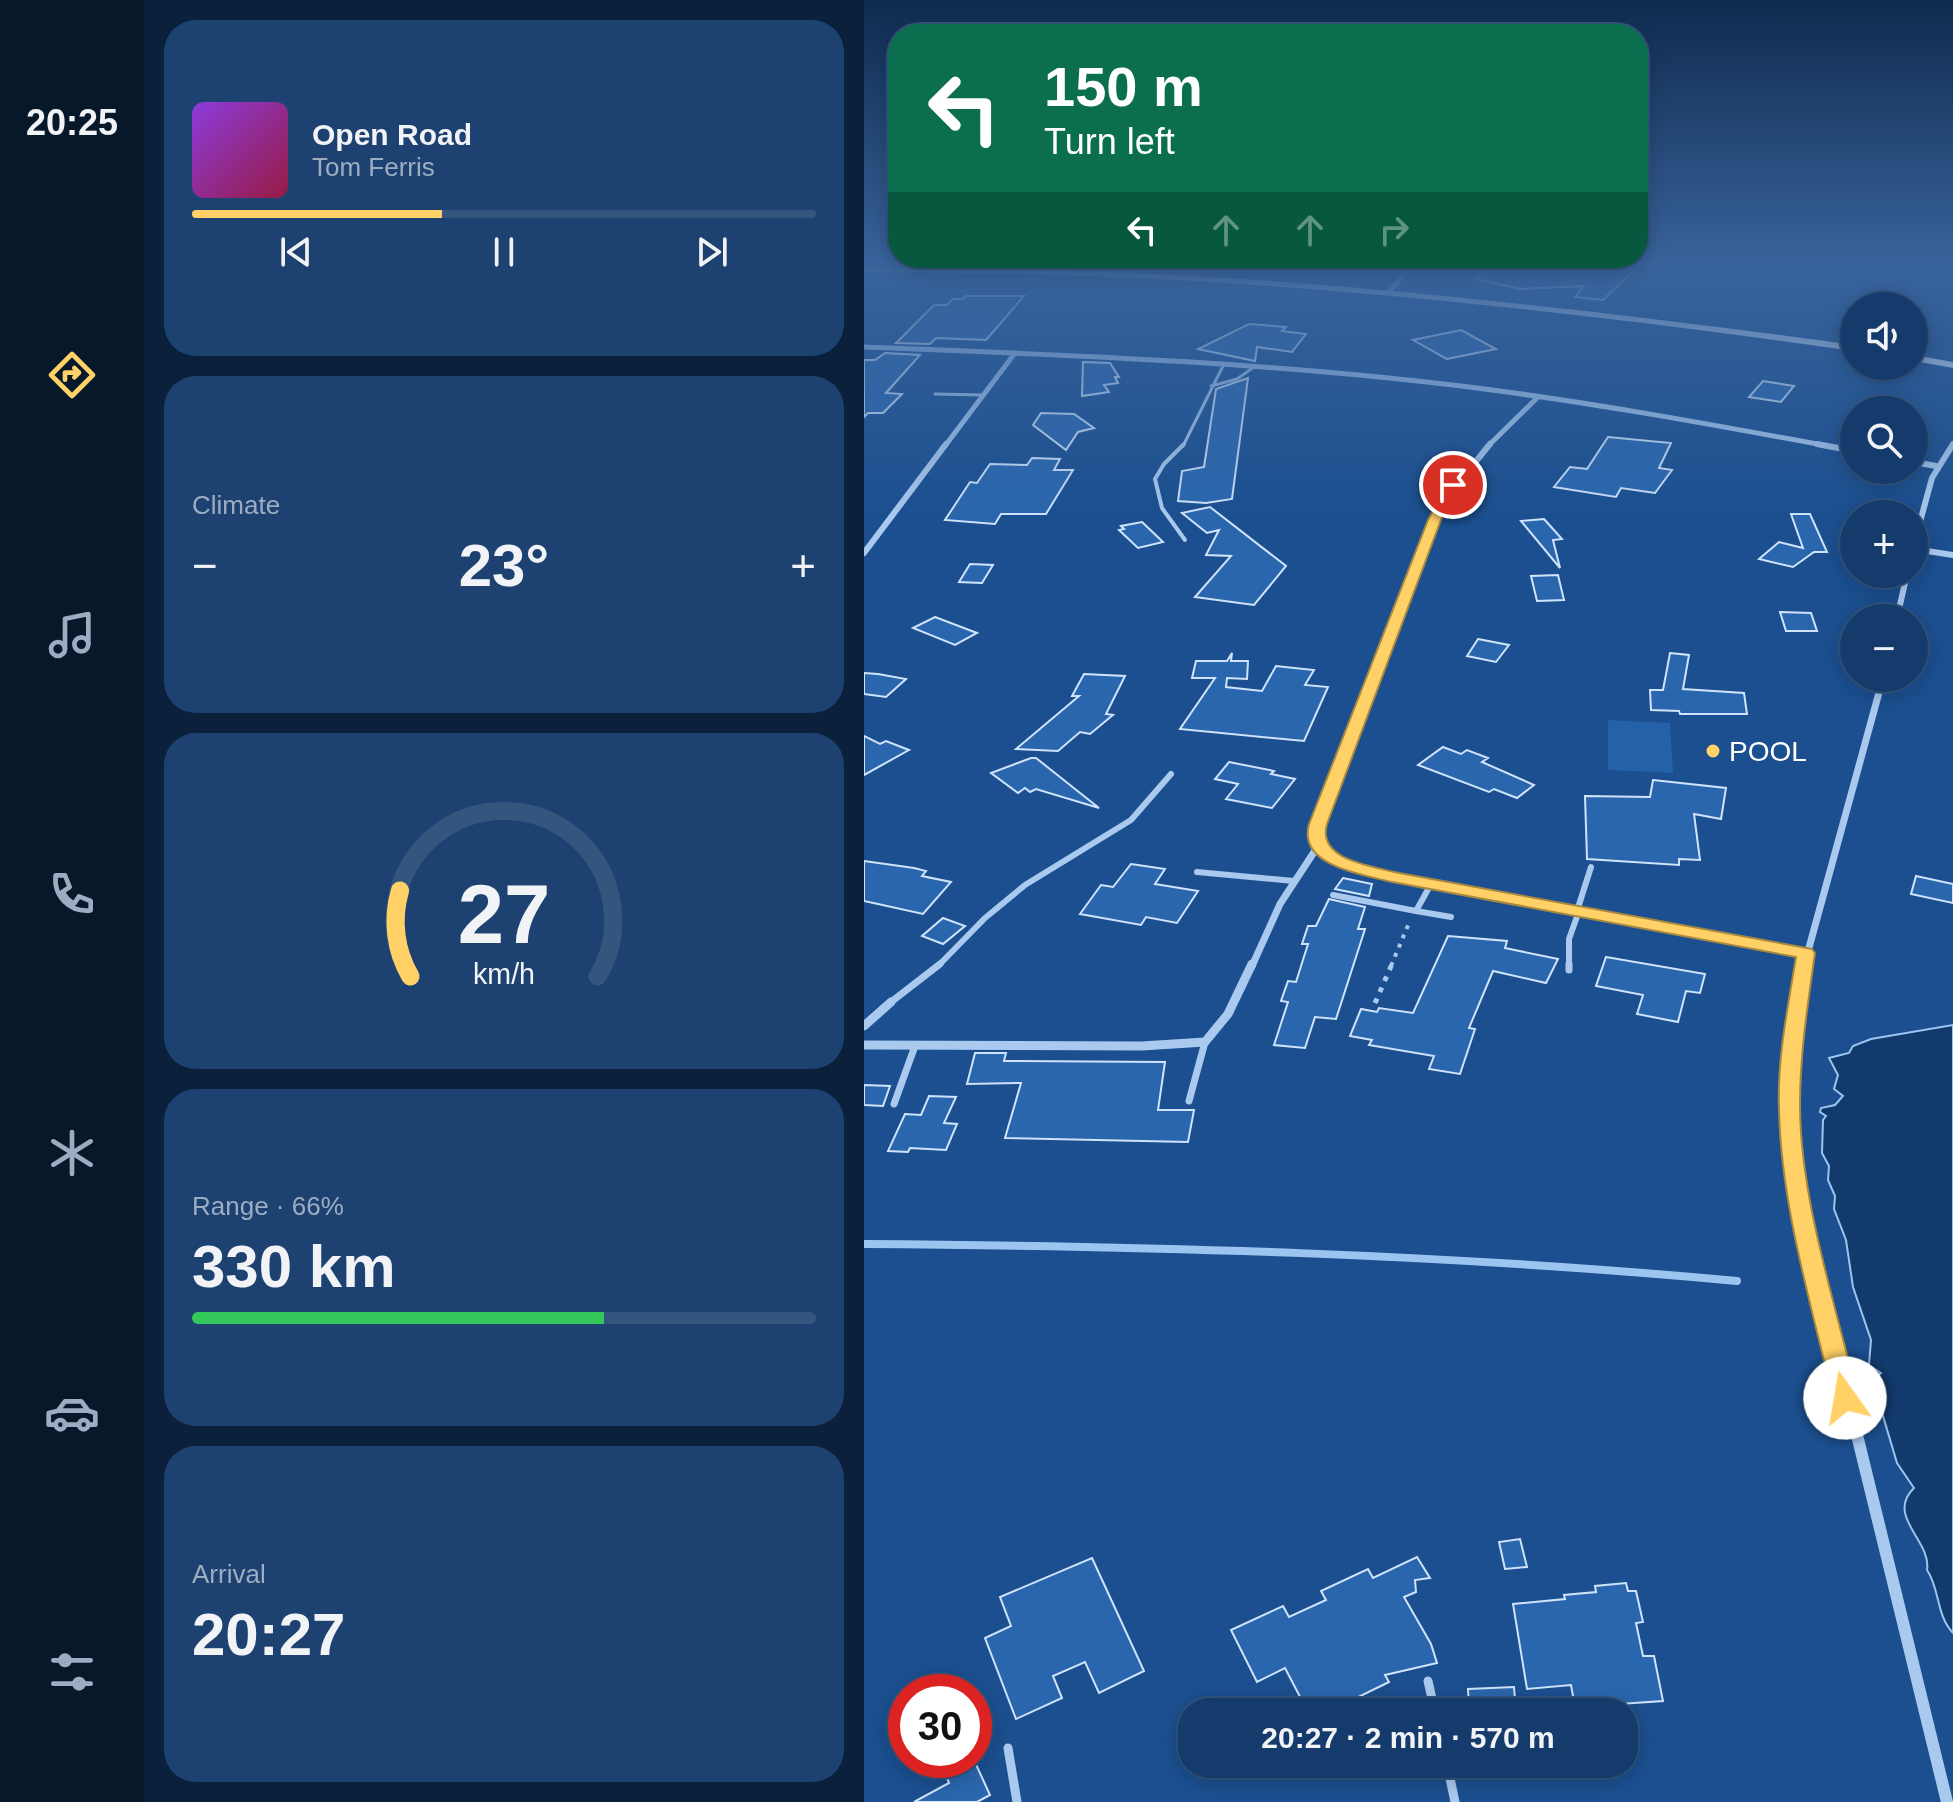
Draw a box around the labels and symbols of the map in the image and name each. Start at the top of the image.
pin [1419,451,1487,519]
place label: POOL [1729,736,1807,767]
marker: POOL [1704,742,1722,760]
position arrow [1803,1356,1887,1440]
speed limit sign: 30 [888,1674,992,1778]

